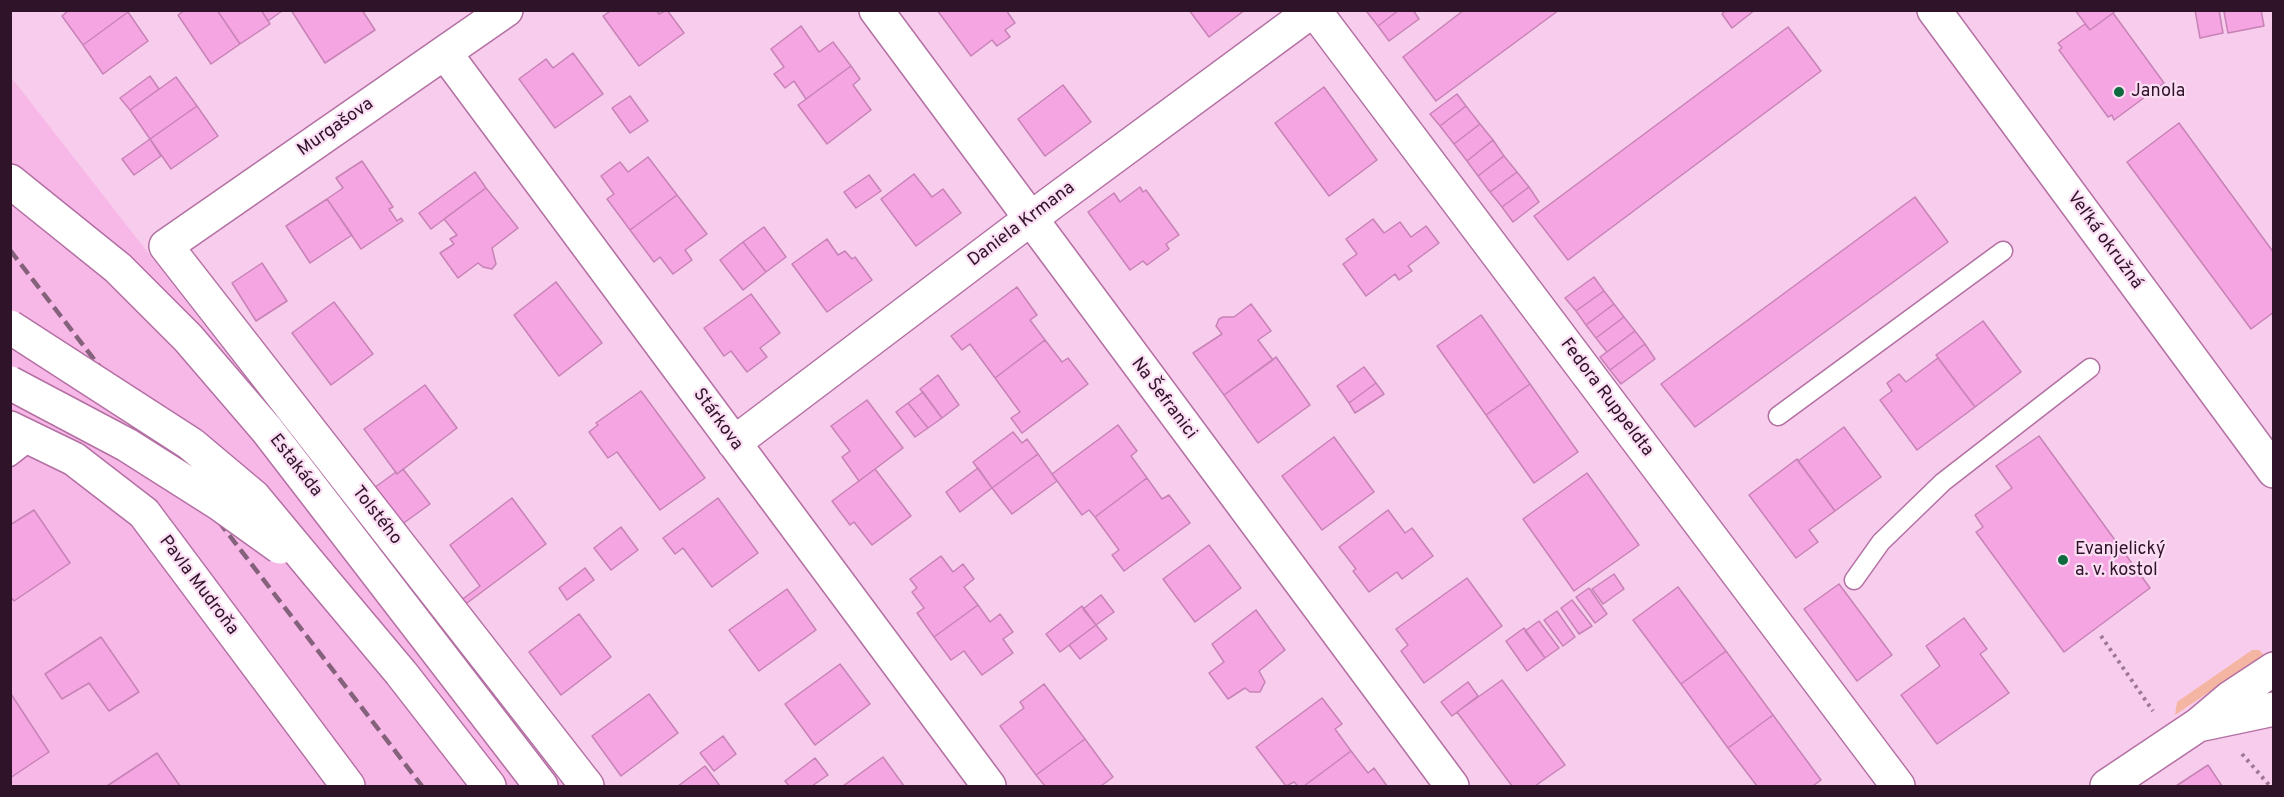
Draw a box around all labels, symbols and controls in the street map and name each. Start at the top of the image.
place label: Janola [2131,81,2185,103]
marker: Janola [2112,85,2126,99]
street label: Murgašova [294,94,378,162]
street label: Daniela Krmana [964,178,1080,272]
street label: Veľká okružná [2061,188,2147,294]
street label: Fedora Ruppeldta [1555,335,1657,461]
street label: Na Šefranici [1125,354,1201,444]
street label: Stárkova [687,385,747,455]
street label: Estakáda [264,430,326,502]
street label: Tolstého [346,482,406,550]
street label: Pavla Mudroňa [154,532,242,640]
place label: Evanjelický a. v. kostol [2075,539,2166,582]
marker: Evanjelický a. v. kostol [2056,553,2070,567]

